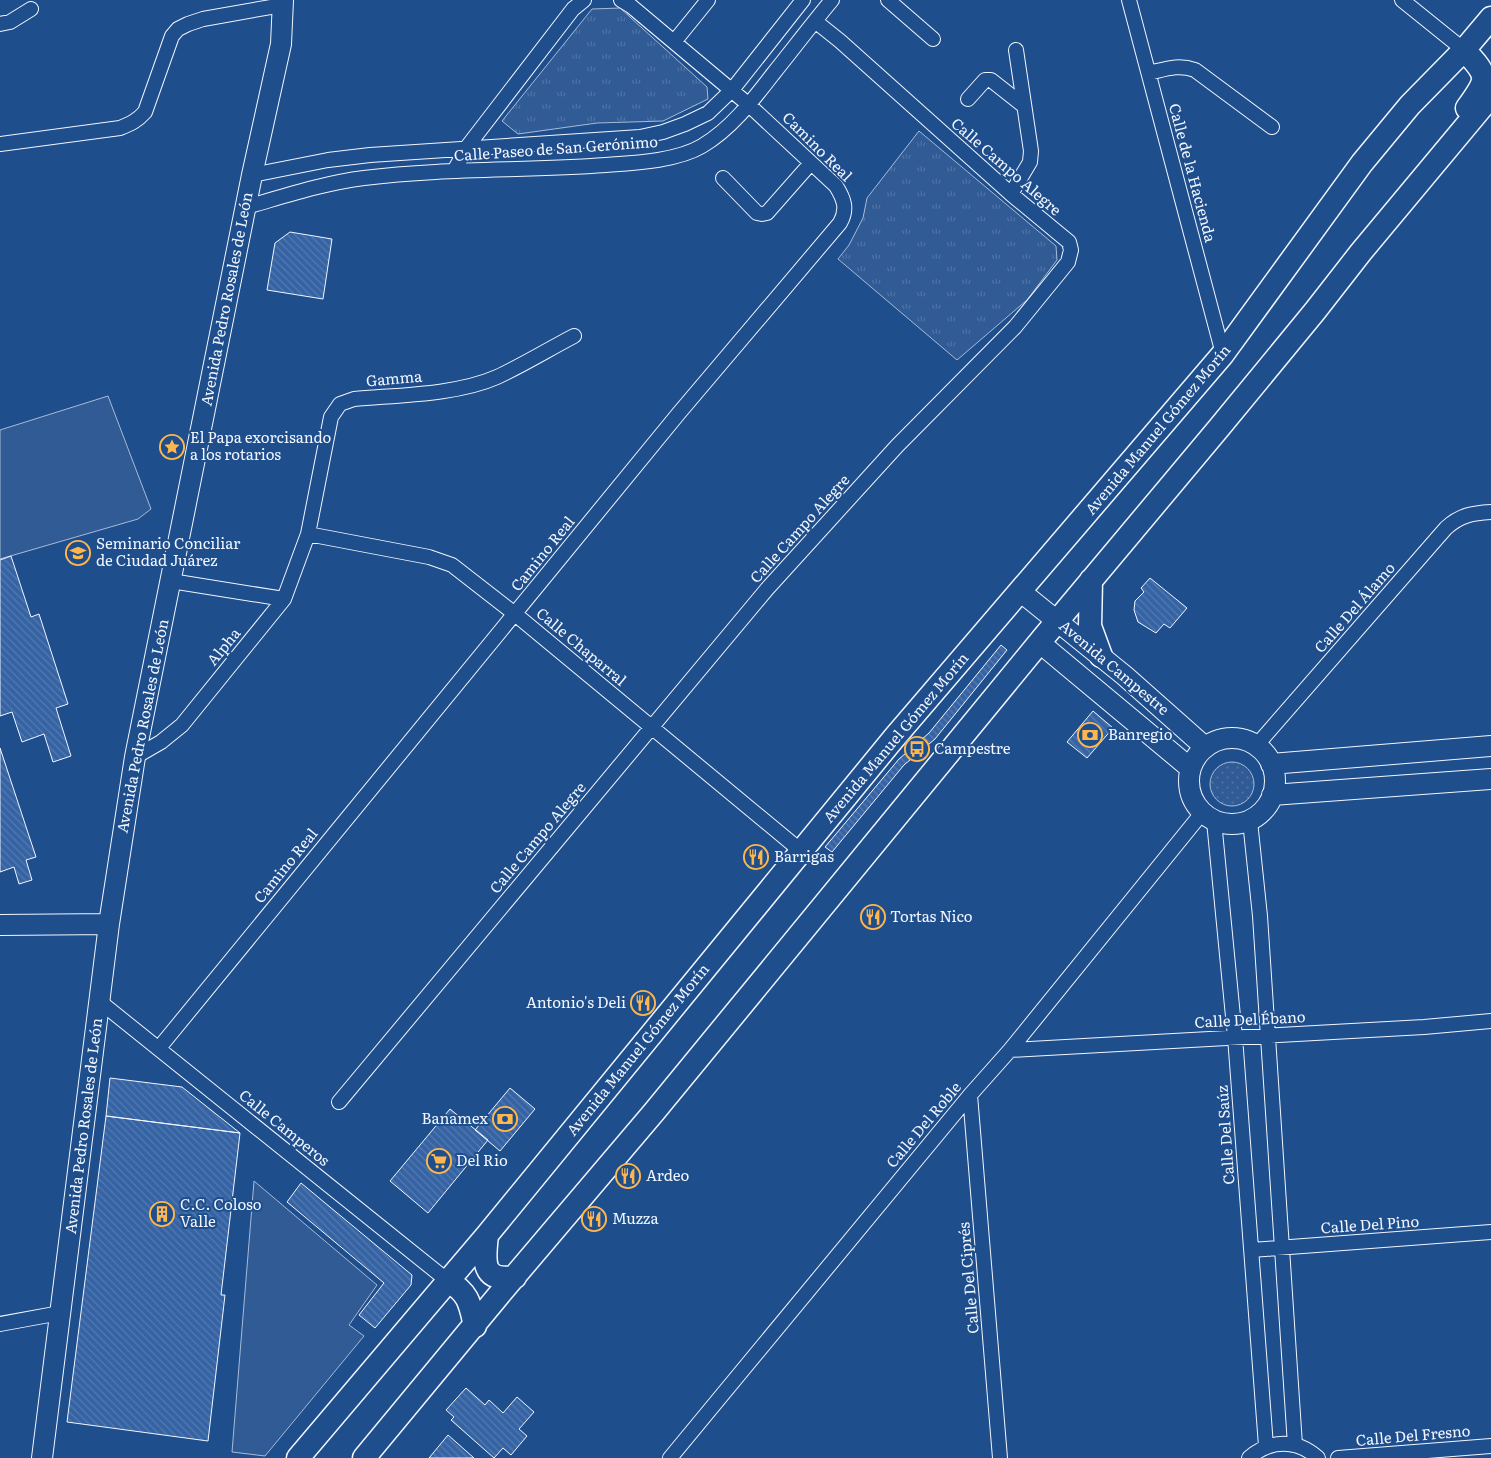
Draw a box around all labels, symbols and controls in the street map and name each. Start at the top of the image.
street label: Calle de la Hacienda [1164,101,1223,245]
street label: Camino Real [778,106,858,186]
street label: Calle Campo Alegre [947,111,1067,220]
street label: Calle Paseo de San Gerónimo [453,129,659,166]
street label: Avenida Pedro Rosales de León [193,190,258,408]
street label: Avenida Manuel Gómez Morín [1079,339,1235,519]
street label: Gamma [365,364,424,391]
place label: El Papa exorcisando a los rotarios [190,425,332,465]
place icon: El Papa exorcisando a los rotarios [159,434,185,460]
street label: Calle Campo Alegre [744,468,854,588]
street label: Camino Real [504,511,579,596]
place label: Seminario Conciliar de Ciudad Juárez [96,531,240,571]
school or university icon: Seminario Conciliar de Ciudad Juárez [65,540,91,566]
street label: Calle Del Álamo [1308,557,1400,657]
street label: Calle Chaparral [532,601,632,691]
street label: Avenida Campestre [1055,614,1175,720]
street label: Avenida Pedro Rosales de León [109,617,174,835]
street label: Alpha [200,621,246,670]
street label: Avenida Manuel Gómez Morín [817,647,973,827]
bank icon: Banregio [1077,722,1103,748]
place label: Banregio [1108,722,1173,745]
bus stop icon: Campestre [904,736,930,762]
place label: Campestre [934,736,1011,759]
street label: Calle Campo Alegre [483,776,591,898]
street label: Camino Real [247,823,322,908]
restaurant icon: Barrigas [743,844,769,870]
place label: Barrigas [774,844,834,867]
restaurant icon: Tortas Nico [860,904,886,930]
place label: Tortas Nico [890,904,973,927]
street label: Avenida Manuel Gómez Morín [560,958,714,1140]
place label: Antonio's Deli [526,990,626,1013]
restaurant icon: Antonio's Deli [630,990,656,1016]
street label: Calle Del Ébano [1194,1004,1306,1033]
street label: Avenida Pedro Rosales de León [58,1016,107,1235]
street label: Calle Del Roble [880,1076,966,1172]
street label: Calle Camperos [235,1083,335,1171]
street label: Calle Del Saúz [1210,1085,1239,1186]
place label: Banamex [422,1106,488,1129]
bank icon: Banamex [492,1106,518,1132]
supermarket icon: Del Rio [426,1148,452,1174]
place label: Del Rio [456,1148,508,1171]
restaurant icon: Ardeo [615,1163,641,1189]
place label: Ardeo [646,1163,689,1186]
place label: C.C. Coloso Valle [180,1192,262,1232]
building icon: C.C. Coloso Valle [149,1201,175,1227]
restaurant icon: Muzza [581,1206,607,1232]
place label: Muzza [612,1206,659,1229]
street label: Calle Del Pino [1320,1209,1420,1238]
street label: Calle Del Ciprés [951,1221,984,1335]
street label: Calle Del Fresno [1355,1418,1471,1451]

